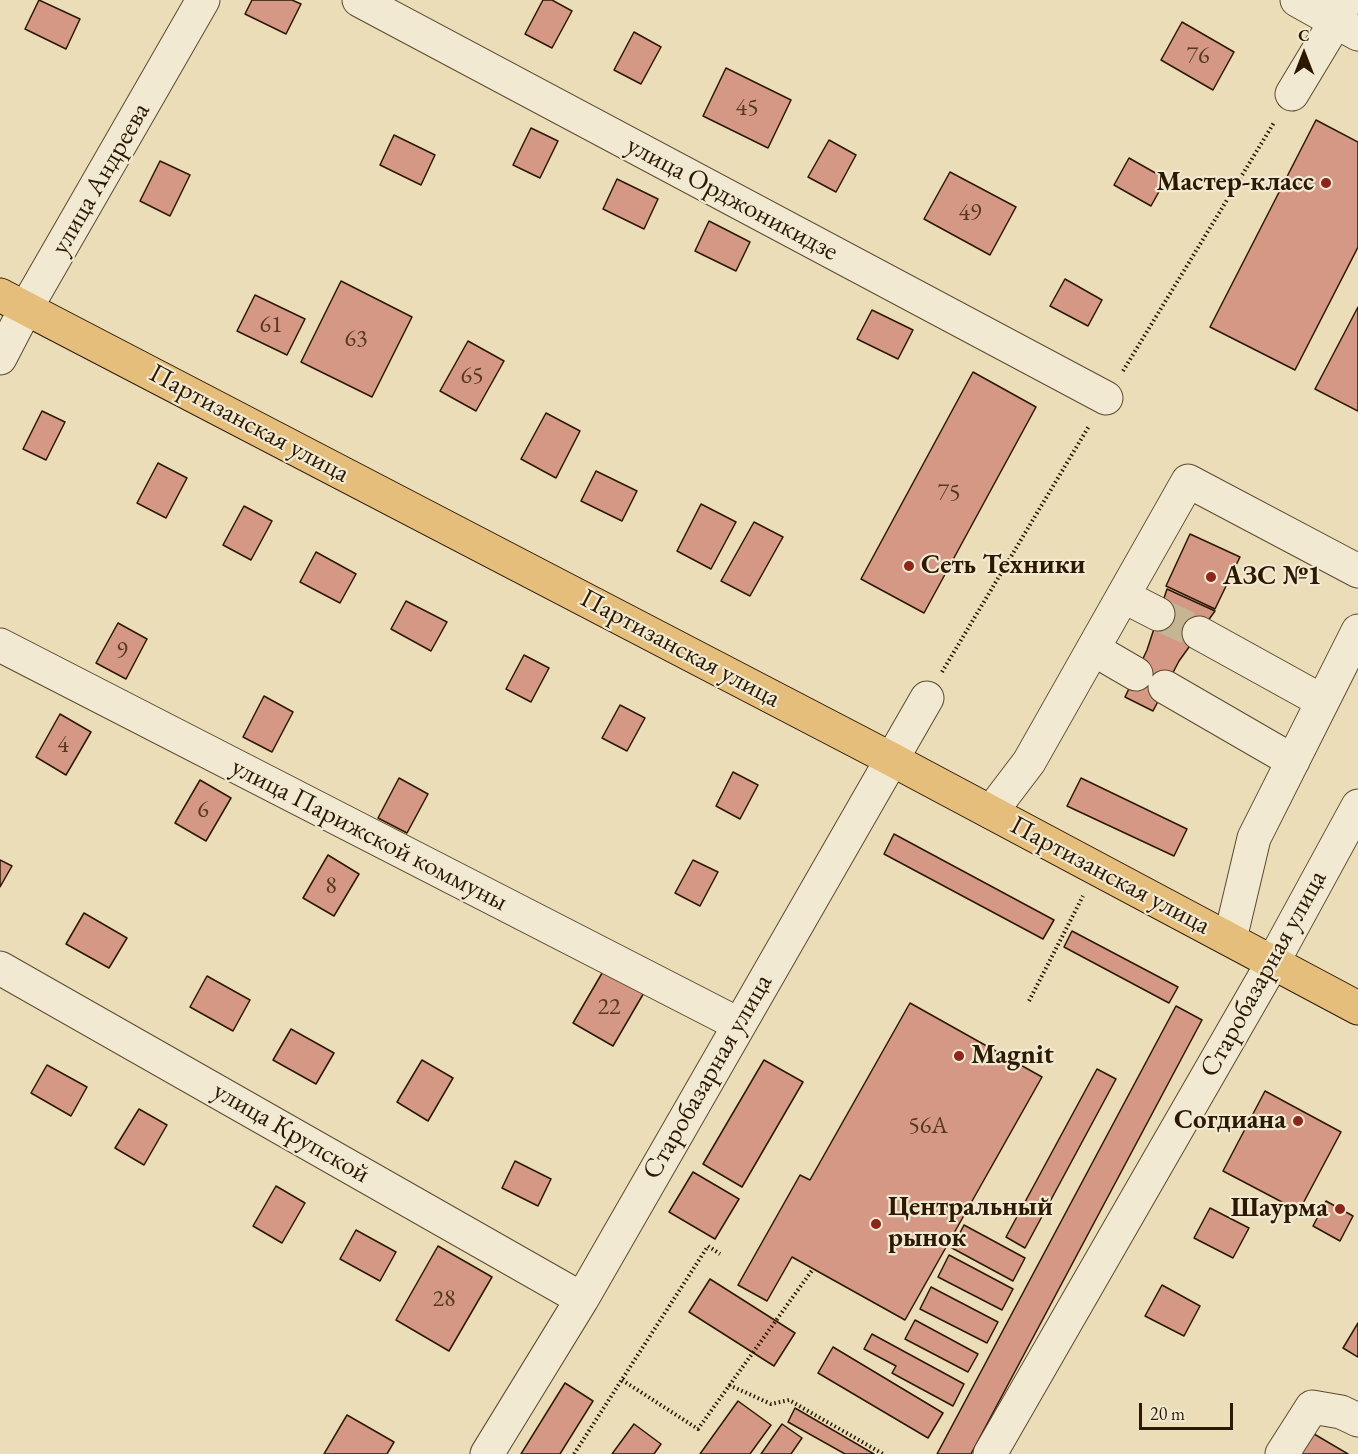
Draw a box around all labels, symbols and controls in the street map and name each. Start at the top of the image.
north arrow [1274,24,1334,84]
text: С [1298,25,1310,46]
house number: 76 [1186,42,1210,70]
house number: 45 [735,94,759,122]
street label: улица Андреева [44,97,158,261]
street label: улица Орджоникидзе [621,130,843,268]
place label: Мастер-класс [1156,167,1314,199]
marker: Мастер-класс [1319,176,1333,190]
house number: 49 [958,199,982,227]
house number: 61 [259,311,283,339]
house number: 63 [344,325,368,353]
street label: Партизанская улица [143,358,355,490]
house number: 65 [460,362,484,390]
house number: 75 [937,479,961,507]
place label: Сеть Техники [921,550,1085,582]
marker: Сеть Техники [902,559,916,573]
place label: АЗС №1 [1223,561,1321,593]
marker: АЗС №1 [1204,570,1218,584]
street label: Партизанская улица [574,583,786,715]
house number: 9 [116,637,128,665]
house number: 4 [57,731,69,759]
street label: улица Парижской коммуны [225,751,513,919]
house number: 6 [197,796,209,824]
street label: Партизанская улица [1004,810,1216,942]
street label: Старобазарная улица [1194,865,1334,1083]
house number: 8 [325,872,337,900]
street label: Старобазарная улица [636,969,780,1185]
house number: 22 [597,993,621,1021]
place label: Magnit [971,1040,1054,1072]
marker: Magnit [952,1049,966,1063]
street label: улица Крупской [207,1075,375,1191]
place label: Согдиана [1174,1105,1286,1137]
house number: 56А [908,1112,948,1140]
marker: Согдиана [1291,1114,1305,1128]
place label: Центральный рынок [888,1192,1053,1255]
place label: Шаурма [1231,1193,1328,1225]
marker: Шаурма [1333,1202,1347,1216]
marker: Центральный рынок [869,1217,883,1231]
house number: 28 [432,1285,456,1313]
scale bar [1142,1391,1236,1429]
text: 20 m [1150,1402,1185,1425]

